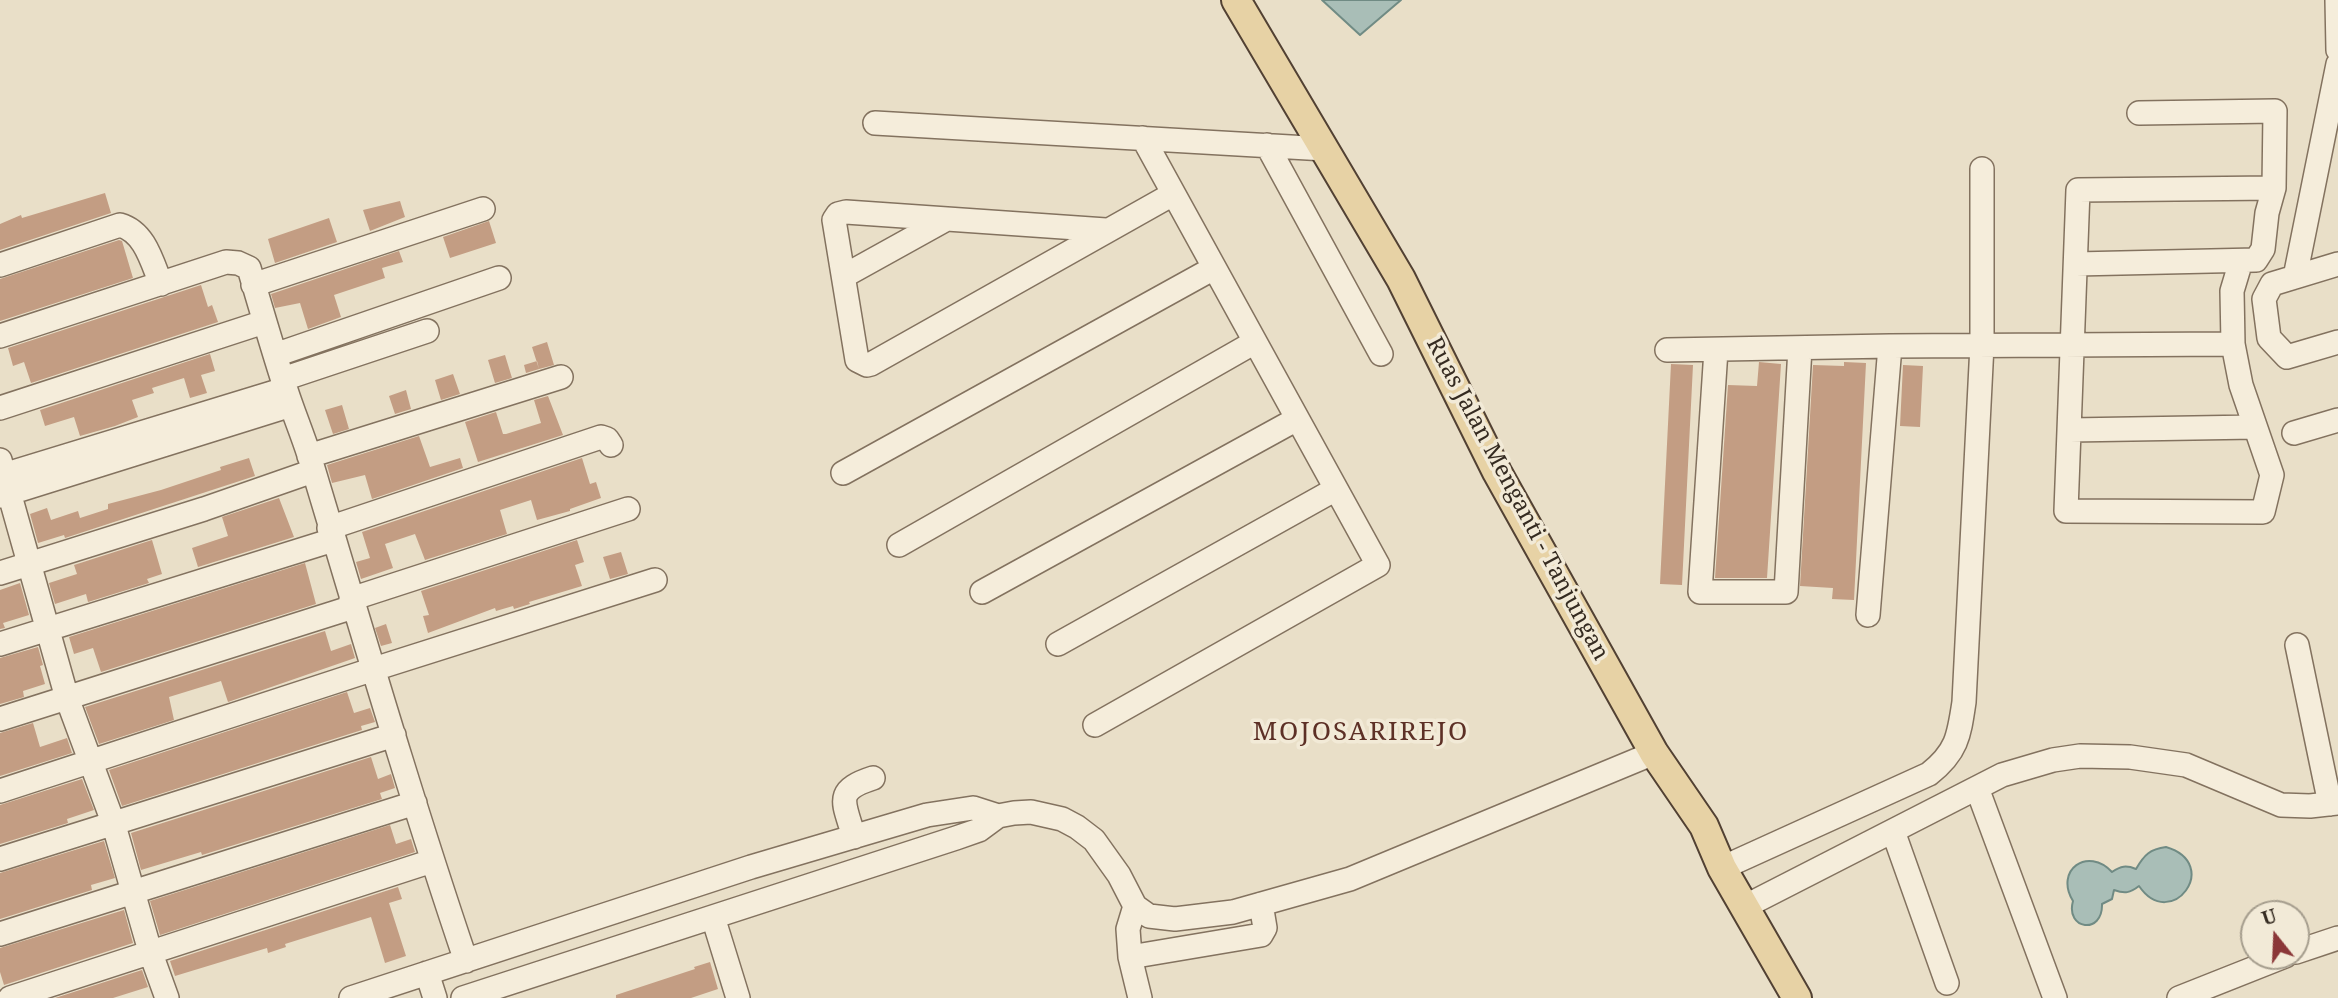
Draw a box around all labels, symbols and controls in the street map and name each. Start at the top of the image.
street label: Ruas Jalan Menganti - Tanjungan [1420,333,1614,665]
district label: MOJOSARIREJO [1254,717,1468,749]
north arrow [2240,900,2310,970]
text: U [2258,902,2280,931]

